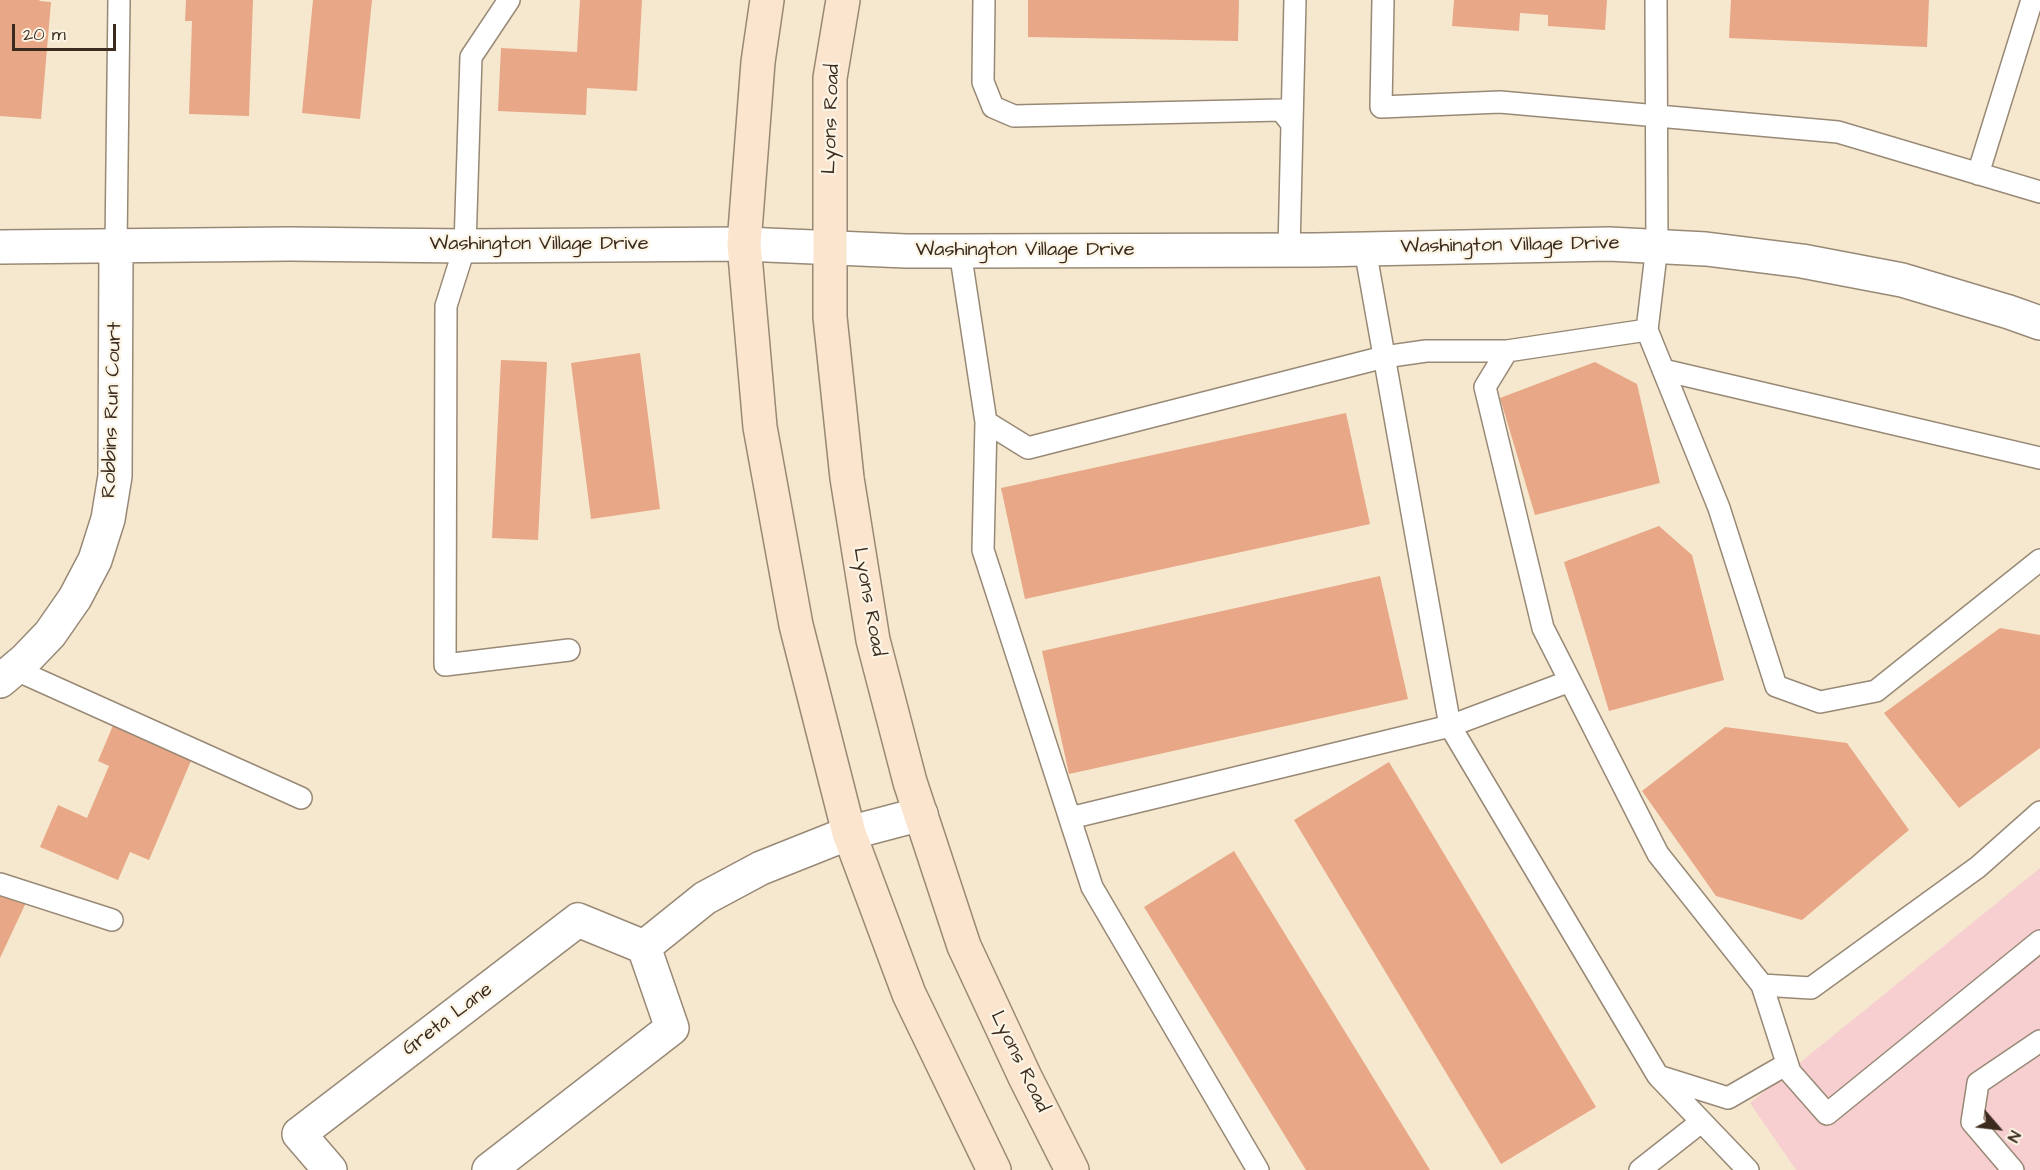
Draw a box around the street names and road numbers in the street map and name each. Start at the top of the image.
street label: Lyons Road [818,64,846,174]
street label: Washington Village Drive [1400,232,1620,260]
street label: Washington Village Drive [429,233,649,257]
street label: Washington Village Drive [915,239,1135,263]
street label: Robbins Run Court [98,322,128,498]
street label: Lyons Road [847,546,889,658]
street label: Greta Lane [398,978,498,1062]
street label: Lyons Road [984,1007,1054,1117]

